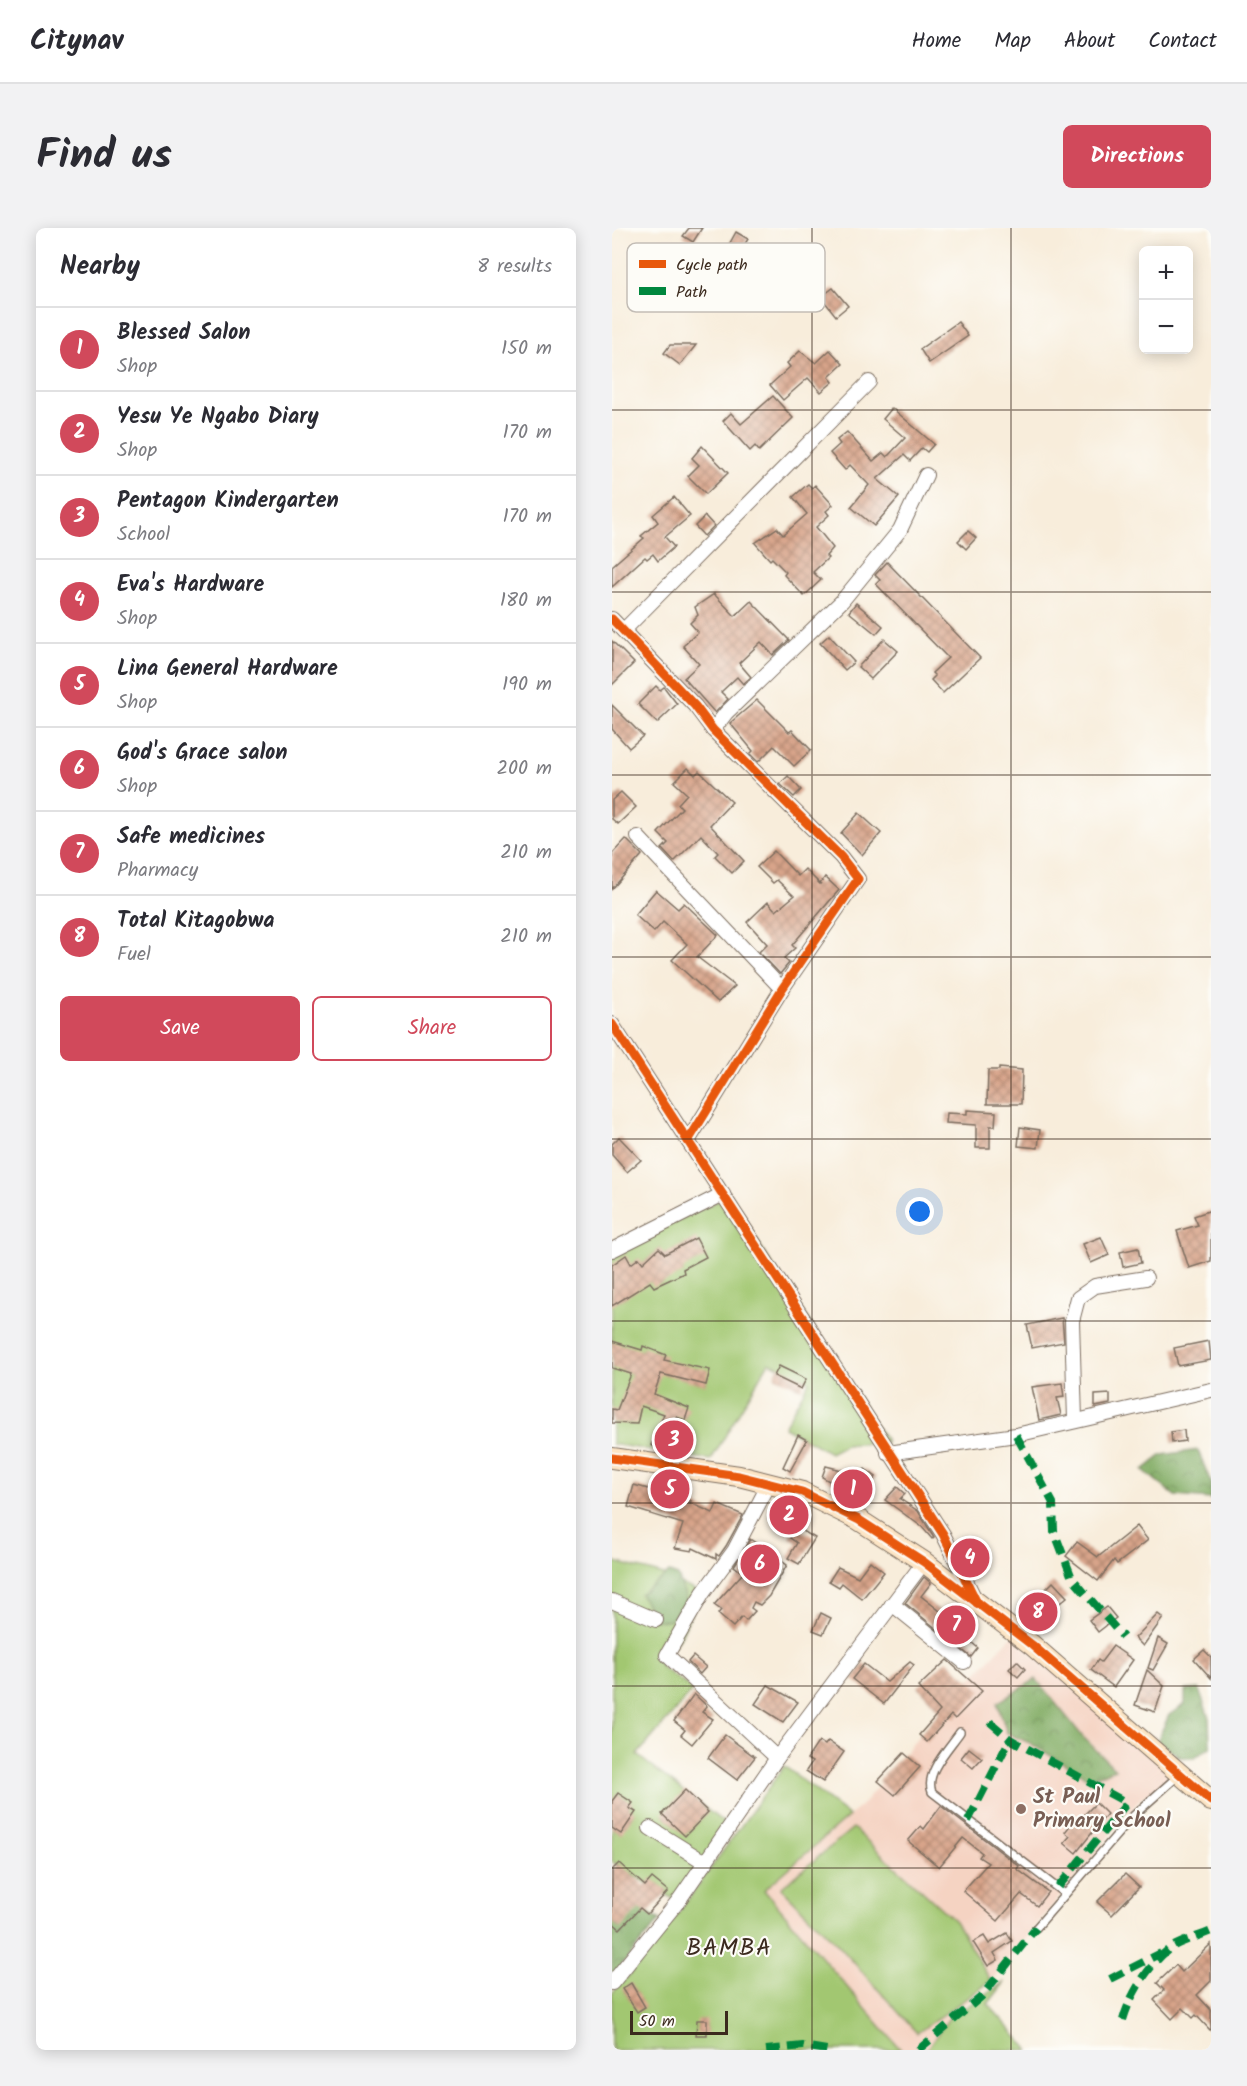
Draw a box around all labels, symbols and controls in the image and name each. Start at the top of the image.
text: Citynav [30,19,123,64]
text: Home [912,25,961,58]
text: Map [994,25,1031,58]
text: About [1064,25,1115,58]
text: Contact [1148,25,1217,58]
text: Find us [36,123,172,190]
button: Directions [1063,125,1211,188]
legend [627,243,825,312]
text: Nearby [60,246,140,288]
map controls [1139,246,1193,354]
button: + [1139,246,1193,300]
text: 8 results [477,251,552,283]
text: Cycle path [676,253,748,278]
text: Path [676,280,707,305]
button: − [1139,300,1193,354]
text: Blessed Salon [117,316,250,351]
text: 1 [76,333,83,365]
text: 150 m [501,333,552,365]
text: Shop [117,351,157,383]
text: Yesu Ye Ngabo Diary [117,400,319,435]
text: 2 [74,417,85,449]
text: 170 m [503,417,552,449]
text: Shop [117,435,157,467]
text: Pentagon Kindergarten [117,484,339,519]
text: 3 [74,501,85,533]
text: 170 m [503,501,552,533]
text: School [117,519,170,551]
text: Eva's Hardware [117,568,264,603]
text: 4 [74,585,85,617]
text: 180 m [500,585,552,617]
text: Shop [117,603,157,635]
text: Lina General Hardware [117,652,338,687]
text: 5 [74,669,85,701]
text: 190 m [502,669,552,701]
text: Shop [117,687,157,719]
text: God's Grace salon [117,736,287,771]
text: 6 [74,753,85,785]
text: 200 m [496,753,552,785]
text: Shop [117,771,157,803]
text: Safe medicines [117,820,265,855]
text: 7 [75,837,84,869]
text: 210 m [500,837,552,869]
text: Pharmacy [117,855,198,887]
text: Total Kitagobwa [117,904,275,939]
text: 8 [74,921,85,953]
text: 210 m [500,921,552,953]
text: Fuel [117,939,151,971]
button: Save [60,996,300,1061]
button: Share [312,996,552,1061]
your location [905,1197,934,1226]
pin: 3 [654,1418,694,1462]
pin: 5 [650,1466,690,1512]
pin: 1 [834,1466,872,1512]
pin: 2 [770,1492,808,1538]
pin: 4 [950,1536,990,1580]
pin: 6 [740,1542,780,1586]
pin: 8 [1018,1590,1058,1634]
pin: 7 [936,1602,976,1648]
place label: St Paul Primary School [1033,1781,1171,1838]
marker: St Paul Primary School [1014,1802,1028,1816]
district label: BAMBA [686,1929,772,1968]
scale bar [630,2008,728,2036]
text: 50 m [639,2009,675,2034]

